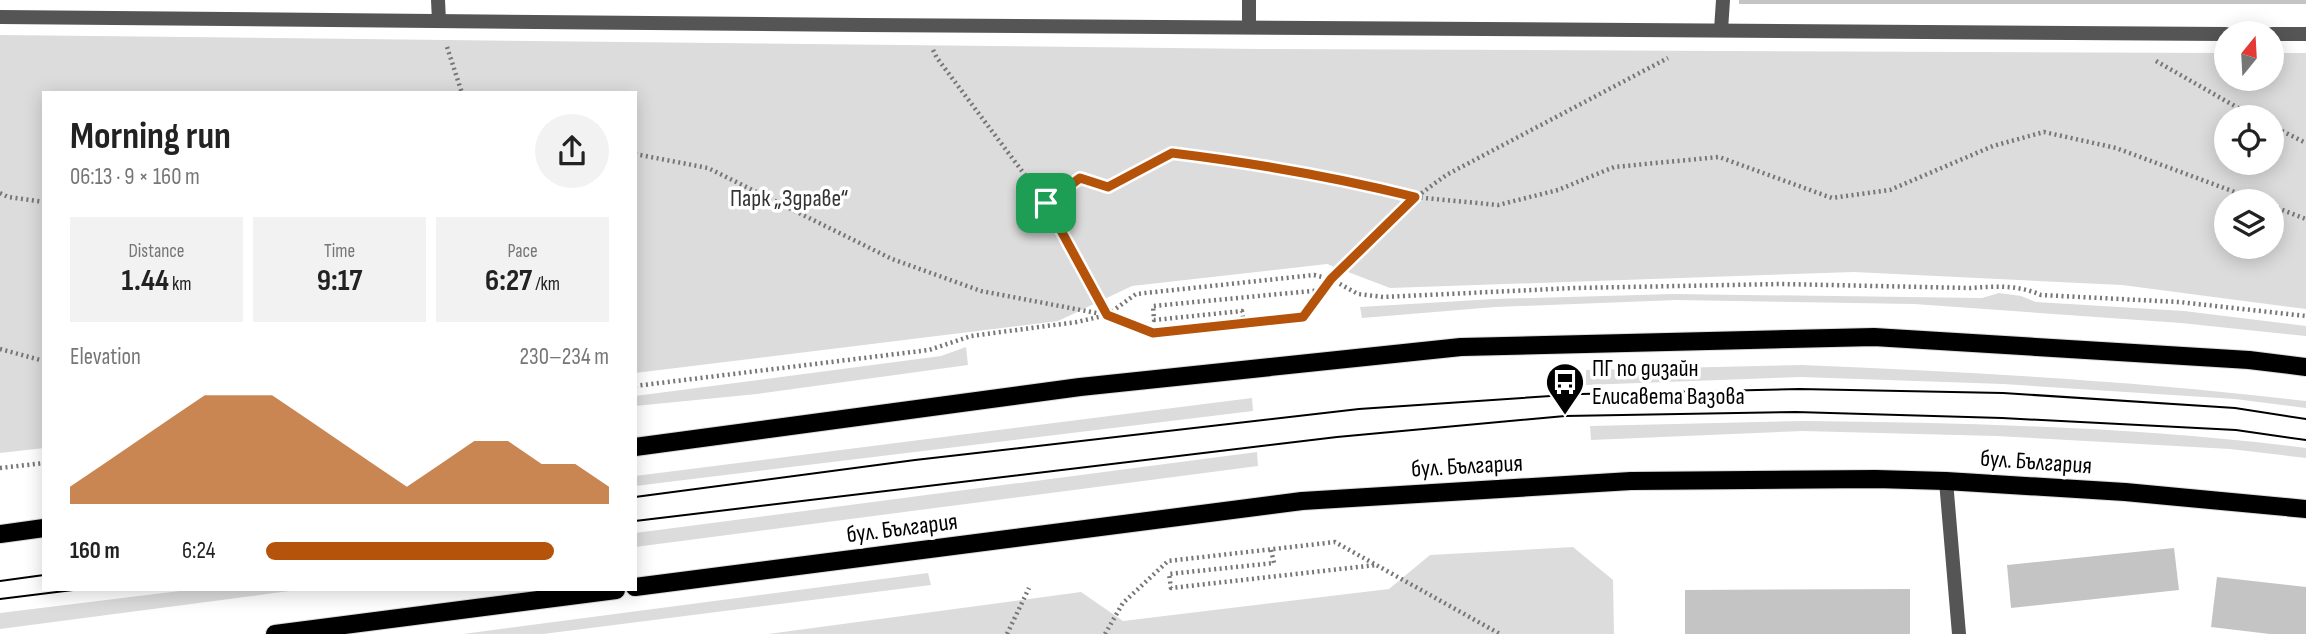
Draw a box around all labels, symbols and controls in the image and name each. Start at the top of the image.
north arrow [2214,21,2284,91]
map controls [2214,21,2284,259]
button: locate [2214,105,2284,175]
text: Morning run [70,114,231,159]
button: share [535,114,609,188]
text: 06:13 · 9 × 160 m [70,163,200,191]
pin [1016,173,1076,233]
park label: Парк „Здраве“ [730,184,848,213]
icon: arrive [1027,184,1065,222]
button: layers [2214,189,2284,259]
text: Distance [128,240,185,263]
text: Time [324,240,355,263]
text: Pace [507,240,538,263]
text: 1.44 [122,263,169,299]
text: 9:17 [317,263,362,299]
text: 6:27 [485,263,532,299]
text: km [169,273,191,296]
text: /km [532,273,560,296]
text: Elevation [70,343,141,371]
text: 230–234 m [520,343,609,371]
place label: ПГ по дизайн Елисавета Вазова [1592,354,1745,411]
bus stop icon: ПГ по дизайн Елисавета Вазова [1544,361,1586,416]
street label: бул. България [1979,444,2093,480]
street label: бул. България [1410,449,1524,483]
street label: бул. България [845,507,959,549]
text: 160 m [70,537,120,565]
text: 6:24 [182,537,215,565]

